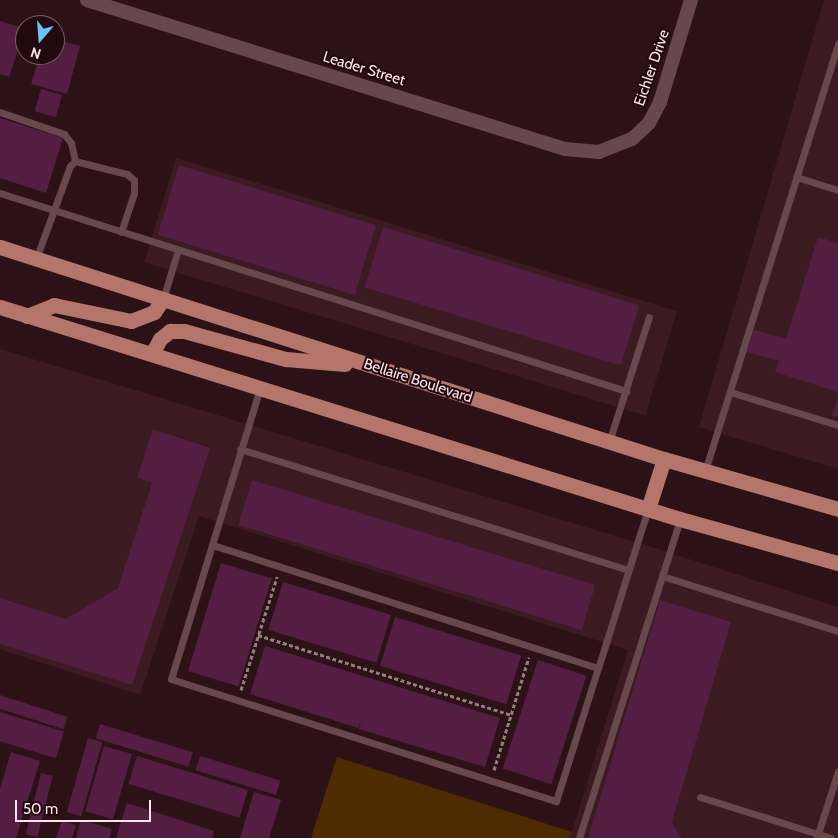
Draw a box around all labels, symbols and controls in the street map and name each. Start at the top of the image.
north arrow [15,15,65,65]
street label: Eichler Drive [631,27,673,109]
text: N [28,43,43,63]
street label: Leader Street [321,48,407,90]
street label: Bellaire Boulevard [361,355,475,407]
scale bar [18,790,154,822]
text: 50 m [23,800,58,818]

